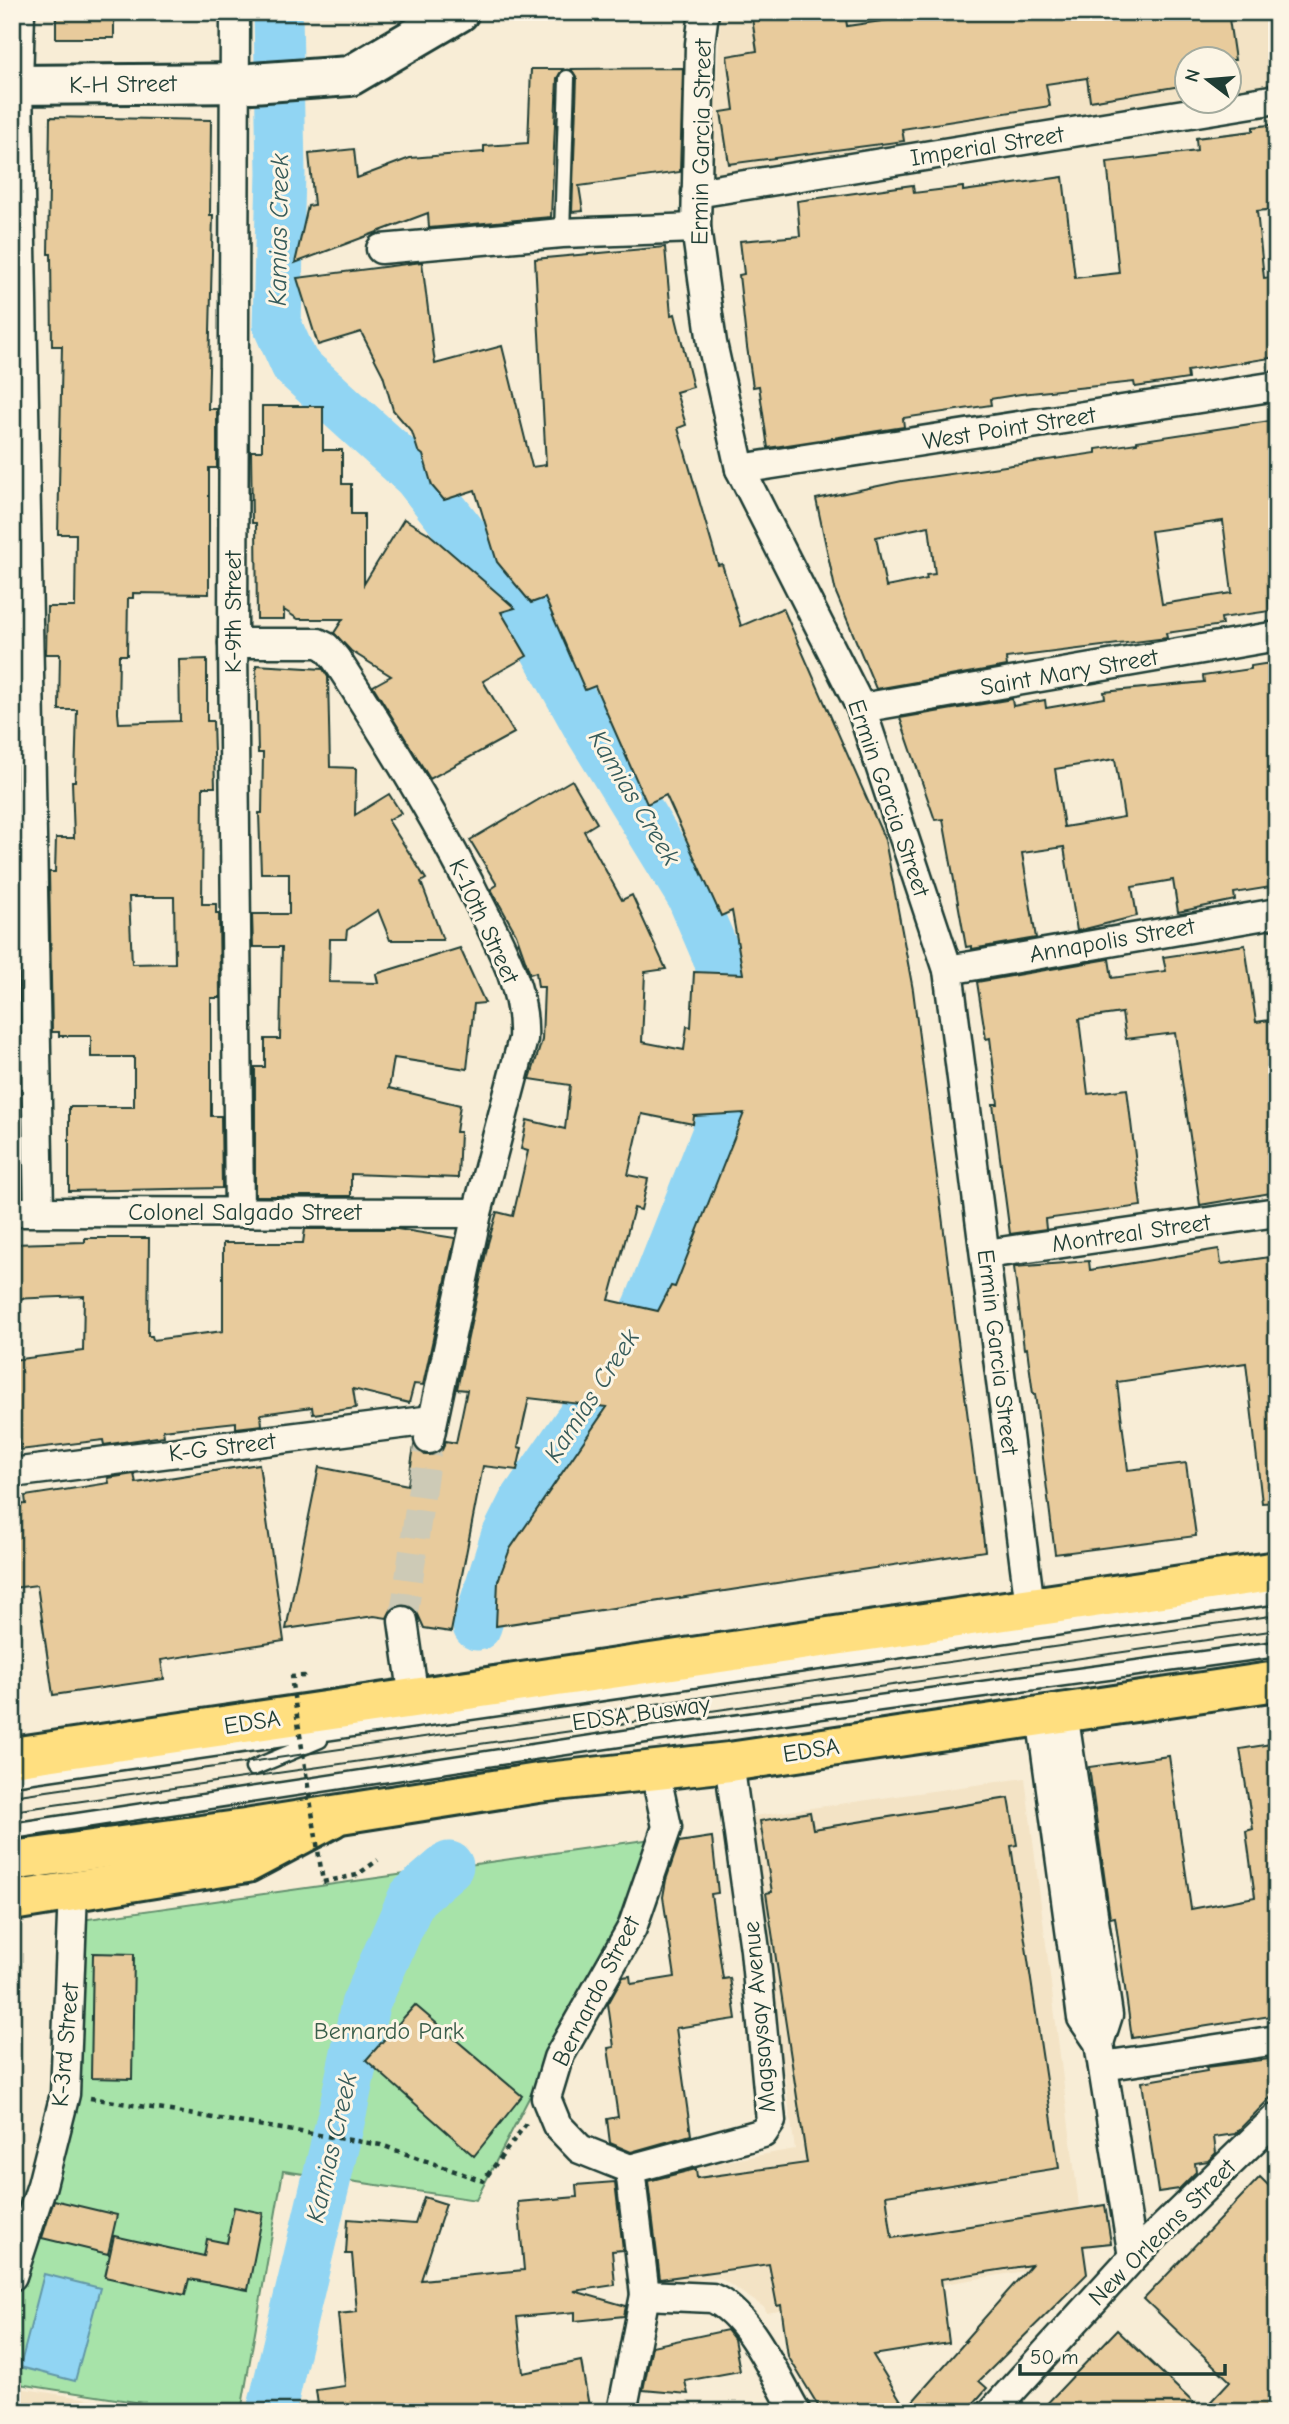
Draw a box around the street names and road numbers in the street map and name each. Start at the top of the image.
street label: Ermin Garcia Street [685,37,717,245]
street label: K-H Street [69,69,178,99]
street label: Imperial Street [908,120,1067,172]
street label: West Point Street [920,400,1099,456]
street label: K-9th Street [219,550,247,673]
street label: Saint Mary Street [978,642,1161,701]
street label: Ermin Garcia Street [842,696,936,901]
street label: K-10th Street [443,854,525,989]
street label: Annapolis Street [1027,912,1198,968]
street label: Colonel Salgado Street [128,1198,363,1226]
street label: Montreal Street [1050,1208,1213,1258]
street label: Ermin Garcia Street [972,1248,1025,1457]
street label: K-G Street [167,1426,278,1467]
street label: EDSA Busway [570,1689,712,1737]
street label: EDSA [222,1704,282,1740]
street label: EDSA [781,1732,841,1768]
street label: Bernardo Street [546,1910,646,2071]
street label: Magsaysay Avenue [737,1920,781,2114]
street label: K-3rd Street [46,1981,84,2108]
street label: New Orleans Street [1083,2152,1242,2311]

